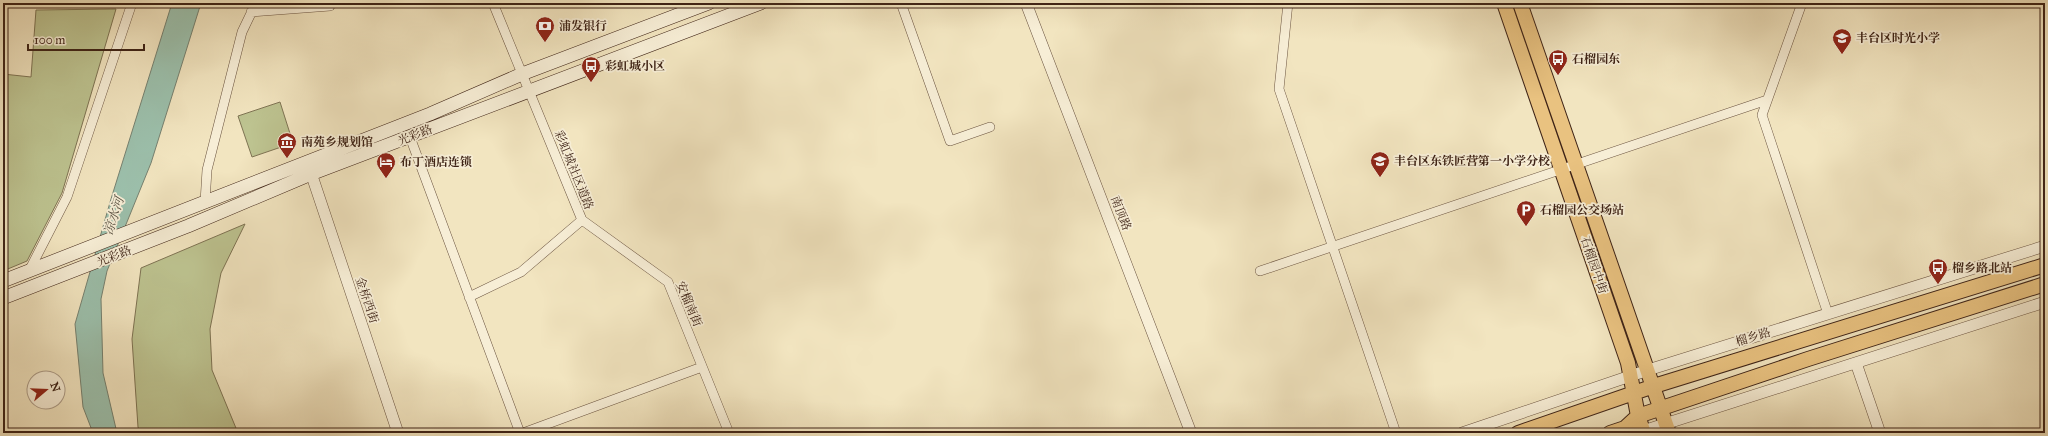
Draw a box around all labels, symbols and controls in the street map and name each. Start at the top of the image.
bank icon: 浦发银行 [534,15,556,43]
place label: 浦发银行 [559,19,607,33]
scale bar [28,26,144,52]
school or university icon: 丰台区时光小学 [1831,27,1853,55]
place label: 丰台区时光小学 [1856,31,1940,45]
text: 100 m [34,33,65,47]
bus stop icon: 石榴园东 [1547,48,1569,76]
place label: 石榴园东 [1572,52,1620,66]
bus stop icon: 彩虹城小区 [580,55,602,83]
place label: 彩虹城小区 [605,59,665,73]
street label: 光彩路 [396,122,434,148]
street label: 彩虹城社区道路 [552,128,596,212]
museum icon: 南苑乡规划馆 [276,131,298,159]
place label: 南苑乡规划馆 [301,135,373,149]
school or university icon: 丰台区东铁匠营第一小学分校 [1369,150,1391,178]
hotel icon: 布丁酒店连锁 [375,151,397,179]
place label: 丰台区东铁匠营第一小学分校 [1394,154,1550,168]
place label: 布丁酒店连锁 [400,155,472,169]
water label: 凉水河 [100,193,128,237]
street label: 南顶路 [1108,194,1134,232]
parking icon: 石榴园公交场站 [1515,199,1537,227]
place label: 石榴园公交场站 [1540,203,1624,217]
street label: 石榴园中街 [1578,234,1611,297]
street label: 光彩路 [95,243,133,269]
bus stop icon: 榴乡路北站 [1927,257,1949,285]
place label: 榴乡路北站 [1952,261,2012,275]
street label: 金桥西街 [353,275,382,326]
street label: 安榴南街 [673,279,705,330]
street label: 榴乡路 [1734,325,1772,349]
north arrow [26,370,66,410]
text: N [47,380,63,394]

